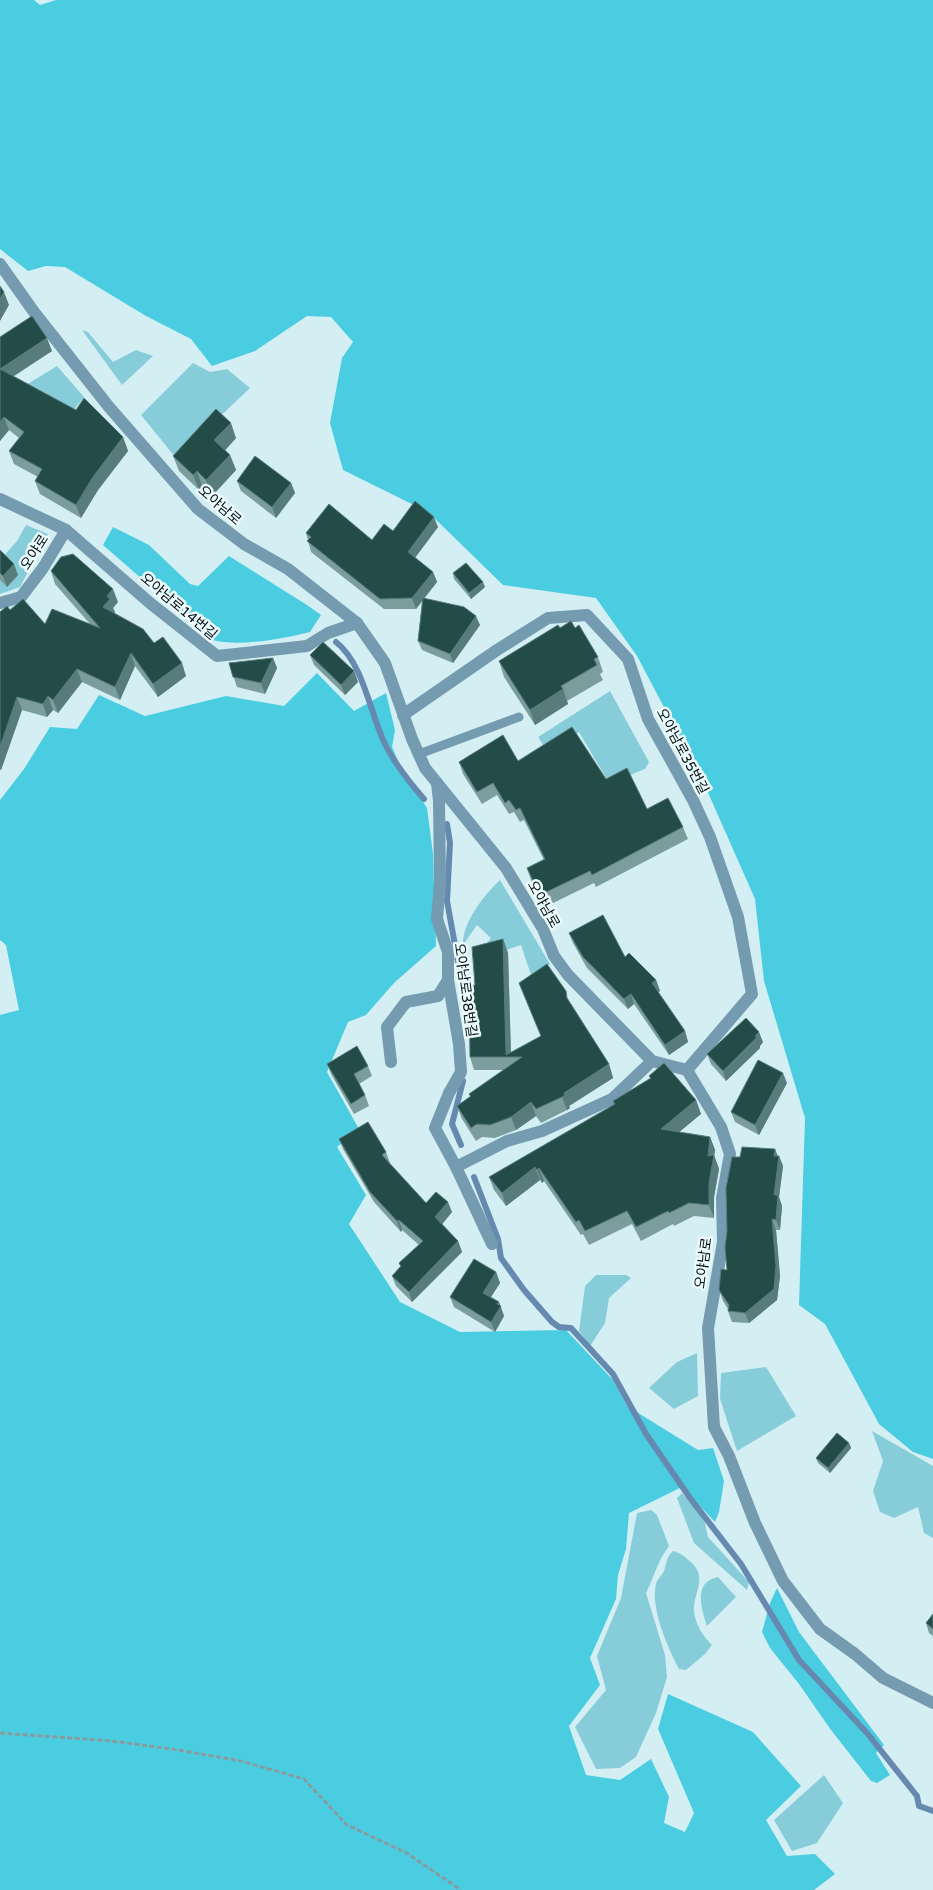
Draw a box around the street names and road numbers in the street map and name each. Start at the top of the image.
street label: 오야남로 [195,482,245,529]
street label: 오야로 [17,531,52,573]
street label: 오야남로14번길 [137,569,220,643]
street label: 오야남로35번길 [653,705,712,797]
street label: 오야남로 [524,878,564,931]
street label: 오야남로38번길 [450,942,481,1038]
street label: 오야남로 [691,1236,716,1290]

